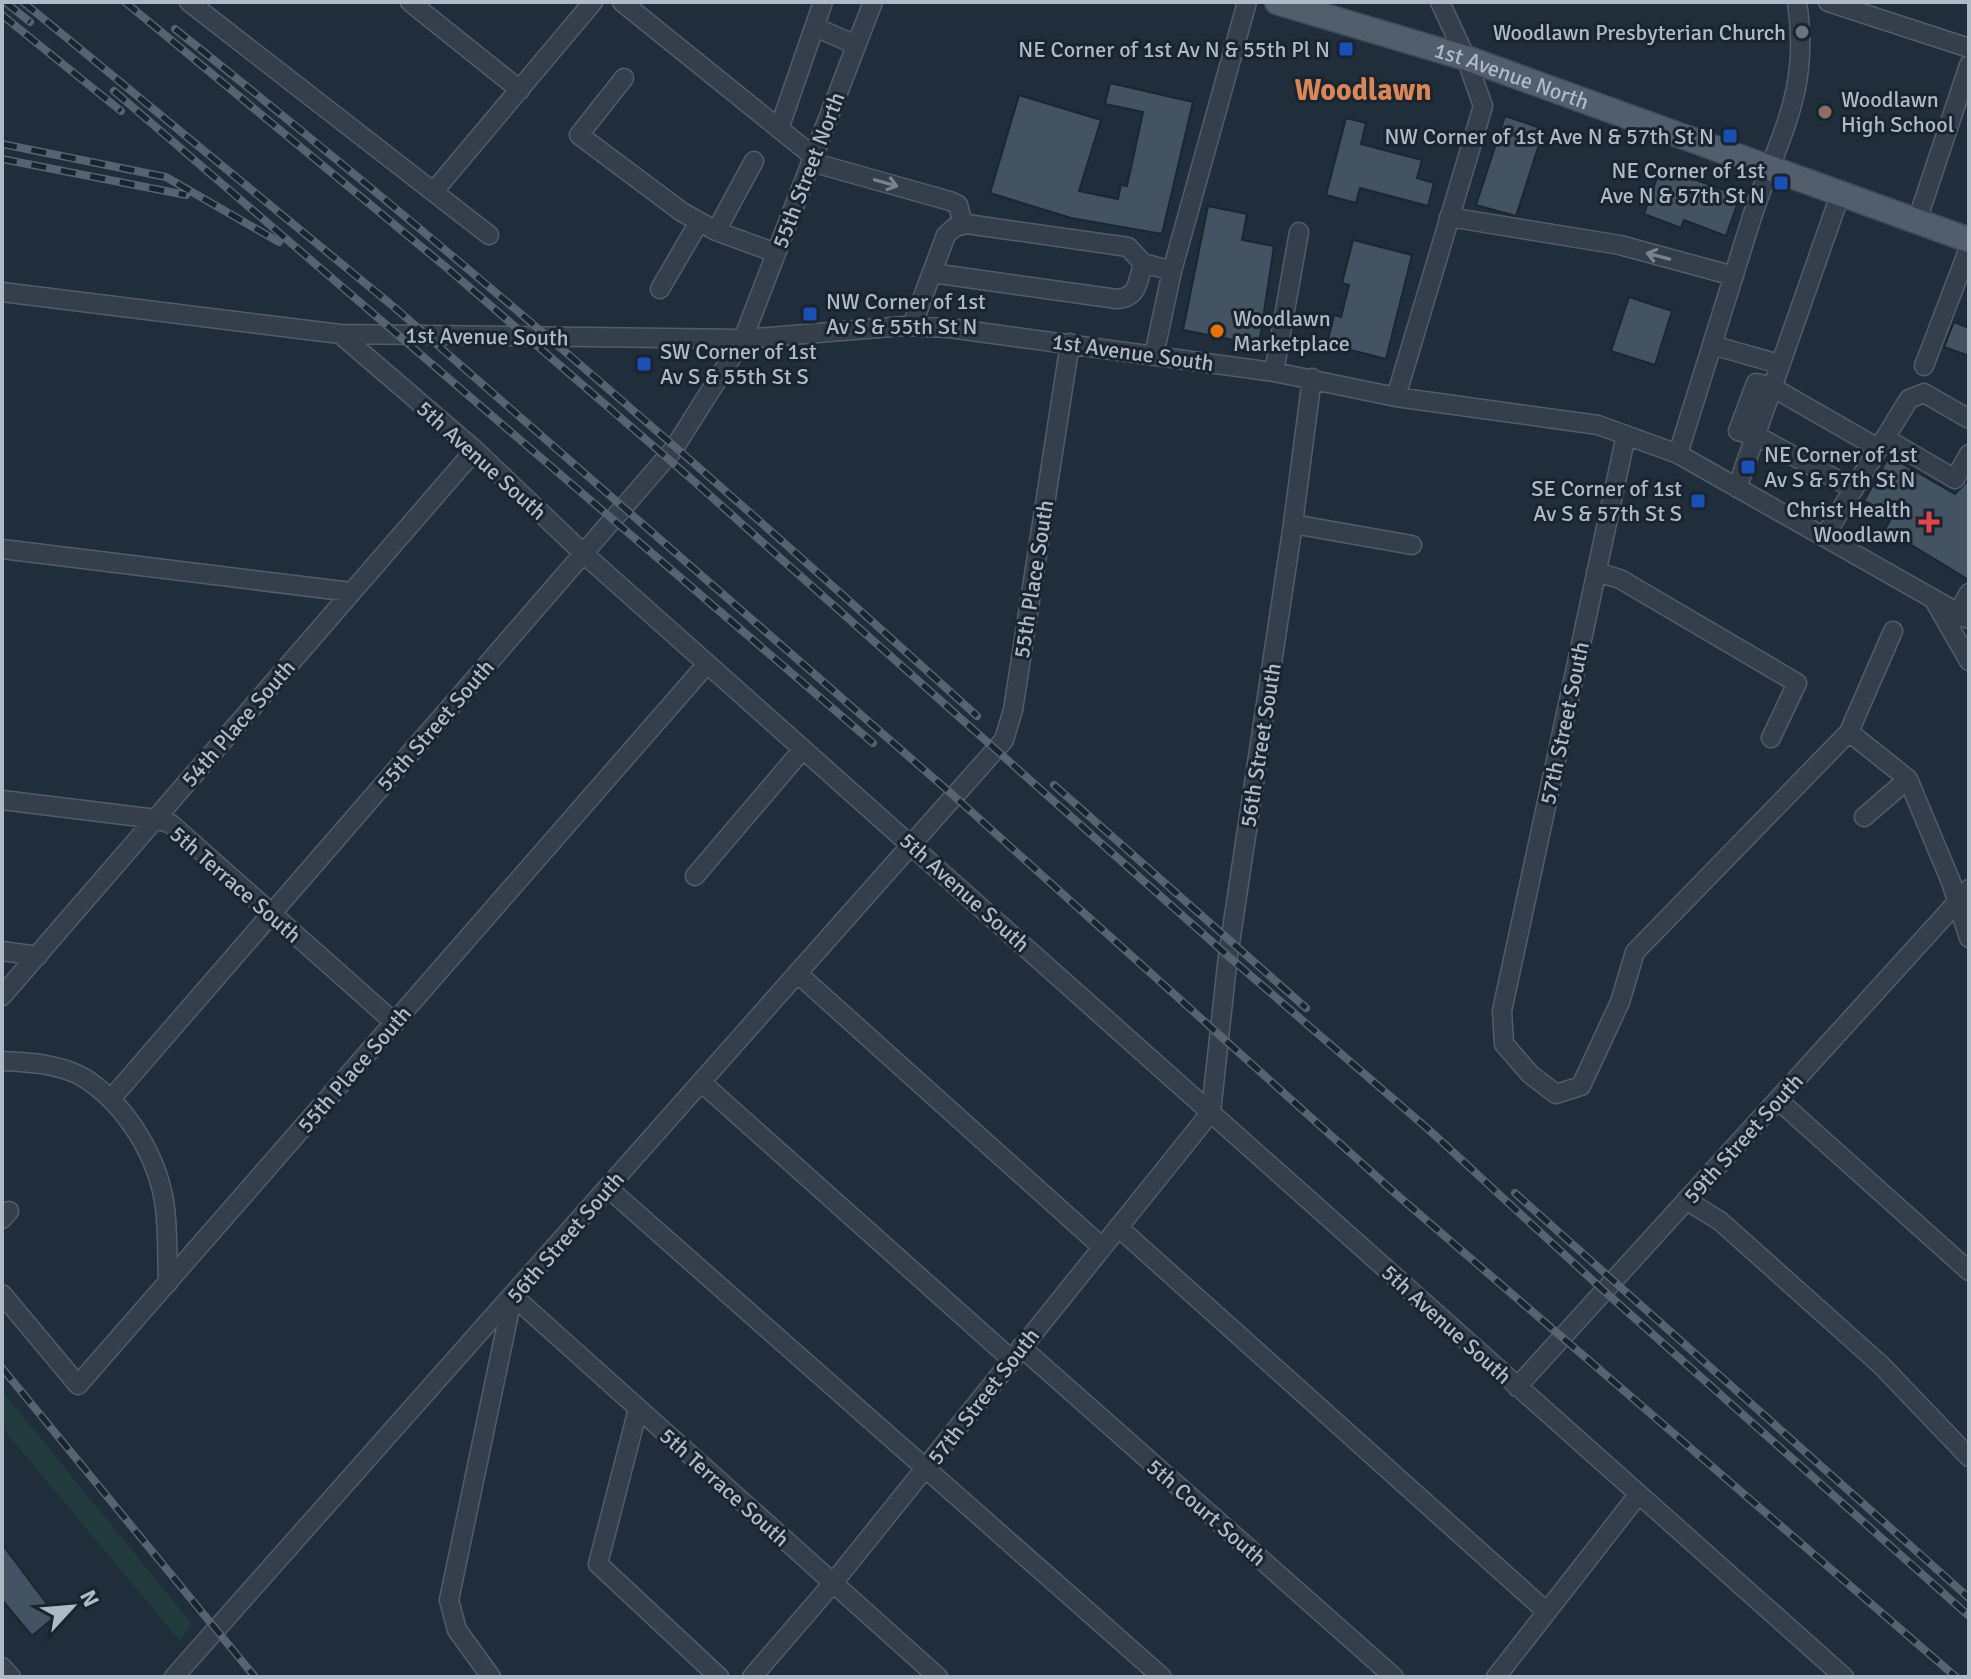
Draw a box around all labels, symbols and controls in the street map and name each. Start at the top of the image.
place label: Woodlawn Presbyterian Church [1493,19,1786,46]
marker: Woodlawn Presbyterian Church [1793,23,1811,41]
place label: NE Corner of 1st Av N & 55th Pl N [1018,36,1330,63]
street label: 1st Avenue North [1431,36,1593,115]
marker: NE Corner of 1st Av N & 55th Pl N [1337,40,1355,58]
district label: Woodlawn [1294,72,1432,109]
place label: Woodlawn High School [1841,86,1954,138]
street label: 55th Street North [766,88,851,252]
marker: Woodlawn High School [1816,103,1834,121]
place label: NW Corner of 1st Ave N & 57th St N [1384,123,1714,150]
marker: NW Corner of 1st Ave N & 57th St N [1721,127,1739,145]
place label: NE Corner of 1st Ave N & 57th St N [1600,157,1765,209]
marker: NE Corner of 1st Ave N & 57th St N [1772,174,1790,192]
one-way arrow [872,176,898,191]
one-way arrow [1646,247,1672,262]
place label: NW Corner of 1st Av S & 55th St N [826,288,986,340]
marker: NW Corner of 1st Av S & 55th St N [801,305,819,323]
place label: Woodlawn Marketplace [1233,305,1350,357]
street label: 1st Avenue South [405,322,569,351]
marker: Woodlawn Marketplace [1208,322,1226,340]
street label: 1st Avenue South [1050,328,1216,377]
place label: SW Corner of 1st Av S & 55th St S [660,338,817,390]
marker: SW Corner of 1st Av S & 55th St S [635,355,653,373]
street label: 5th Avenue South [411,395,552,526]
place label: NE Corner of 1st Av S & 57th St N [1764,441,1918,493]
marker: NE Corner of 1st Av S & 57th St N [1739,458,1757,476]
place label: SE Corner of 1st Av S & 57th St S [1531,475,1682,527]
marker: SE Corner of 1st Av S & 57th St S [1689,492,1707,510]
place label: Christ Health Woodlawn [1786,496,1911,548]
street label: 55th Place South [1008,498,1059,660]
marker: Christ Health Woodlawn [1918,511,1940,533]
street label: 57th Street South [1534,639,1595,807]
street label: 54th Place South [176,654,301,792]
street label: 55th Street South [371,654,500,797]
street label: 56th Street South [1234,661,1287,829]
street label: 5th Terrace South [165,820,307,949]
street label: 5th Avenue South [894,827,1035,958]
street label: 55th Place South [292,1000,417,1138]
street label: 59th Street South [1678,1068,1809,1209]
street label: 56th Street South [501,1166,630,1309]
street label: 5th Avenue South [1376,1259,1517,1390]
street label: 57th Street South [922,1323,1045,1470]
street label: 5th Terrace South [654,1422,795,1553]
street label: 5th Court South [1141,1453,1272,1572]
north arrow [32,1567,112,1647]
text: N [74,1586,105,1611]

